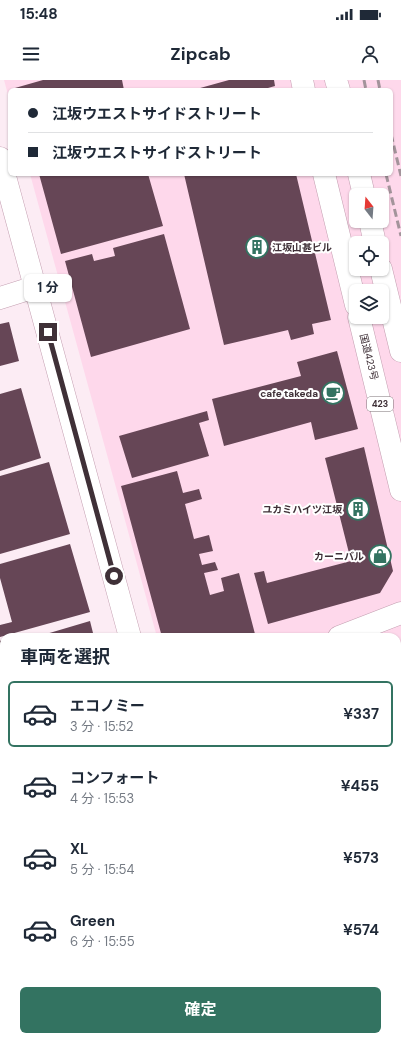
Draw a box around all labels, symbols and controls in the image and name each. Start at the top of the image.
text: 15:48 [20,4,58,24]
text: Zipcab [170,42,231,66]
icon: menu [20,43,42,65]
icon: person [359,43,381,65]
text: 江坂ウエストサイドストリート [52,104,262,124]
text: 江坂ウエストサイドストリート [52,143,262,163]
north arrow [349,188,389,228]
map controls [349,188,389,324]
building icon: 江坂山甚ビル [244,234,270,260]
button: locate [349,236,389,276]
place label: 江坂山甚ビル [272,241,332,254]
callout: 1 分 [24,274,72,302]
text: 1 分 [38,279,58,296]
button: layers [349,284,389,324]
route end [39,323,57,341]
street label: 国道423号 [357,332,381,382]
cafe icon: cafe takeda [320,380,346,406]
place label: cafe takeda [260,387,318,400]
road number: 423 [367,397,393,411]
building icon: ユカミハイツ江坂 [345,496,371,522]
place label: ユカミハイツ江坂 [262,503,343,516]
shop icon: カーニバル [367,543,393,569]
place label: カーニバル [314,550,364,563]
route start [105,567,123,585]
text: 車両を選択 [20,645,110,669]
icon: car [22,696,58,732]
text: エコノミー [70,696,145,716]
text: ¥337 [343,704,379,724]
text: 3 分 · 15:52 [70,718,133,735]
icon: car [22,768,58,804]
text: コンフォート [70,768,160,788]
text: ¥455 [341,776,379,796]
text: 4 分 · 15:53 [70,790,134,807]
text: XL [70,839,88,859]
icon: car [22,840,58,876]
text: ¥573 [343,848,379,868]
text: 5 分 · 15:54 [70,861,134,878]
text: Green [70,911,115,931]
icon: car [22,912,58,948]
text: ¥574 [343,920,379,940]
text: 6 分 · 15:55 [70,933,135,950]
button: 確定 [20,987,381,1033]

